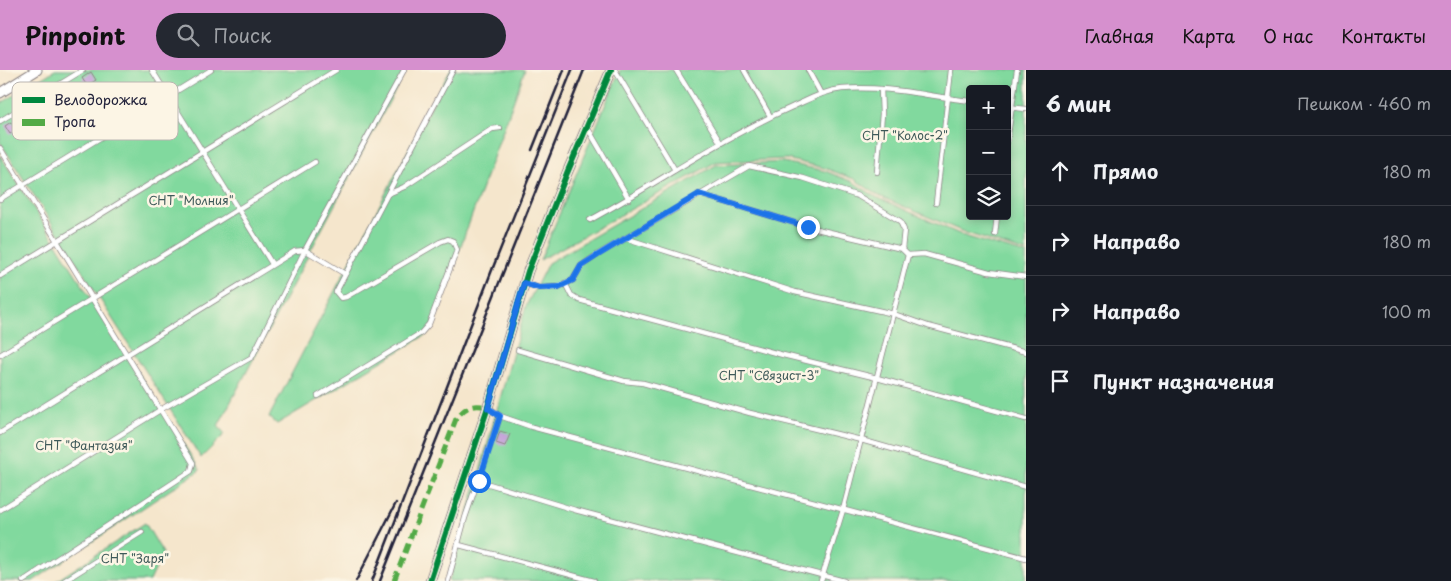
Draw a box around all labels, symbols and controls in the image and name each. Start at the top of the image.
search box [156,13,506,58]
text: Pinpoint [25,17,126,53]
icon: search [174,21,202,49]
text: Поиск [214,21,271,49]
text: Главная [1085,22,1154,49]
text: Карта [1182,22,1235,49]
text: О нас [1263,22,1313,49]
text: Контакты [1341,22,1426,49]
legend [12,82,178,140]
map controls [966,85,1011,220]
button: + [966,85,1011,130]
text: 6 мин [1046,87,1112,119]
text: Велодорожка [54,89,148,110]
text: Пешком · 460 m [1297,91,1431,115]
text: Тропа [54,111,96,132]
park label: СНТ "Колос-2" [862,126,948,144]
button: − [966,130,1011,175]
icon: ahead [1046,157,1074,185]
text: Прямо [1093,157,1158,185]
text: 180 m [1383,159,1431,183]
button: layers [966,175,1011,220]
park label: СНТ "Молния" [148,191,234,209]
route end [797,216,820,239]
icon: right [1046,227,1074,255]
text: Направо [1093,227,1180,255]
text: 180 m [1383,229,1431,253]
icon: right [1046,297,1074,325]
text: Направо [1093,297,1180,325]
text: 100 m [1382,299,1431,323]
park label: СНТ "Связист-3" [719,366,819,384]
icon: arrive [1046,367,1074,395]
text: Пункт назначения [1093,367,1274,395]
park label: СНТ "Фантазия" [35,436,133,454]
route start [468,470,491,493]
park label: СНТ "Заря" [101,549,169,567]

